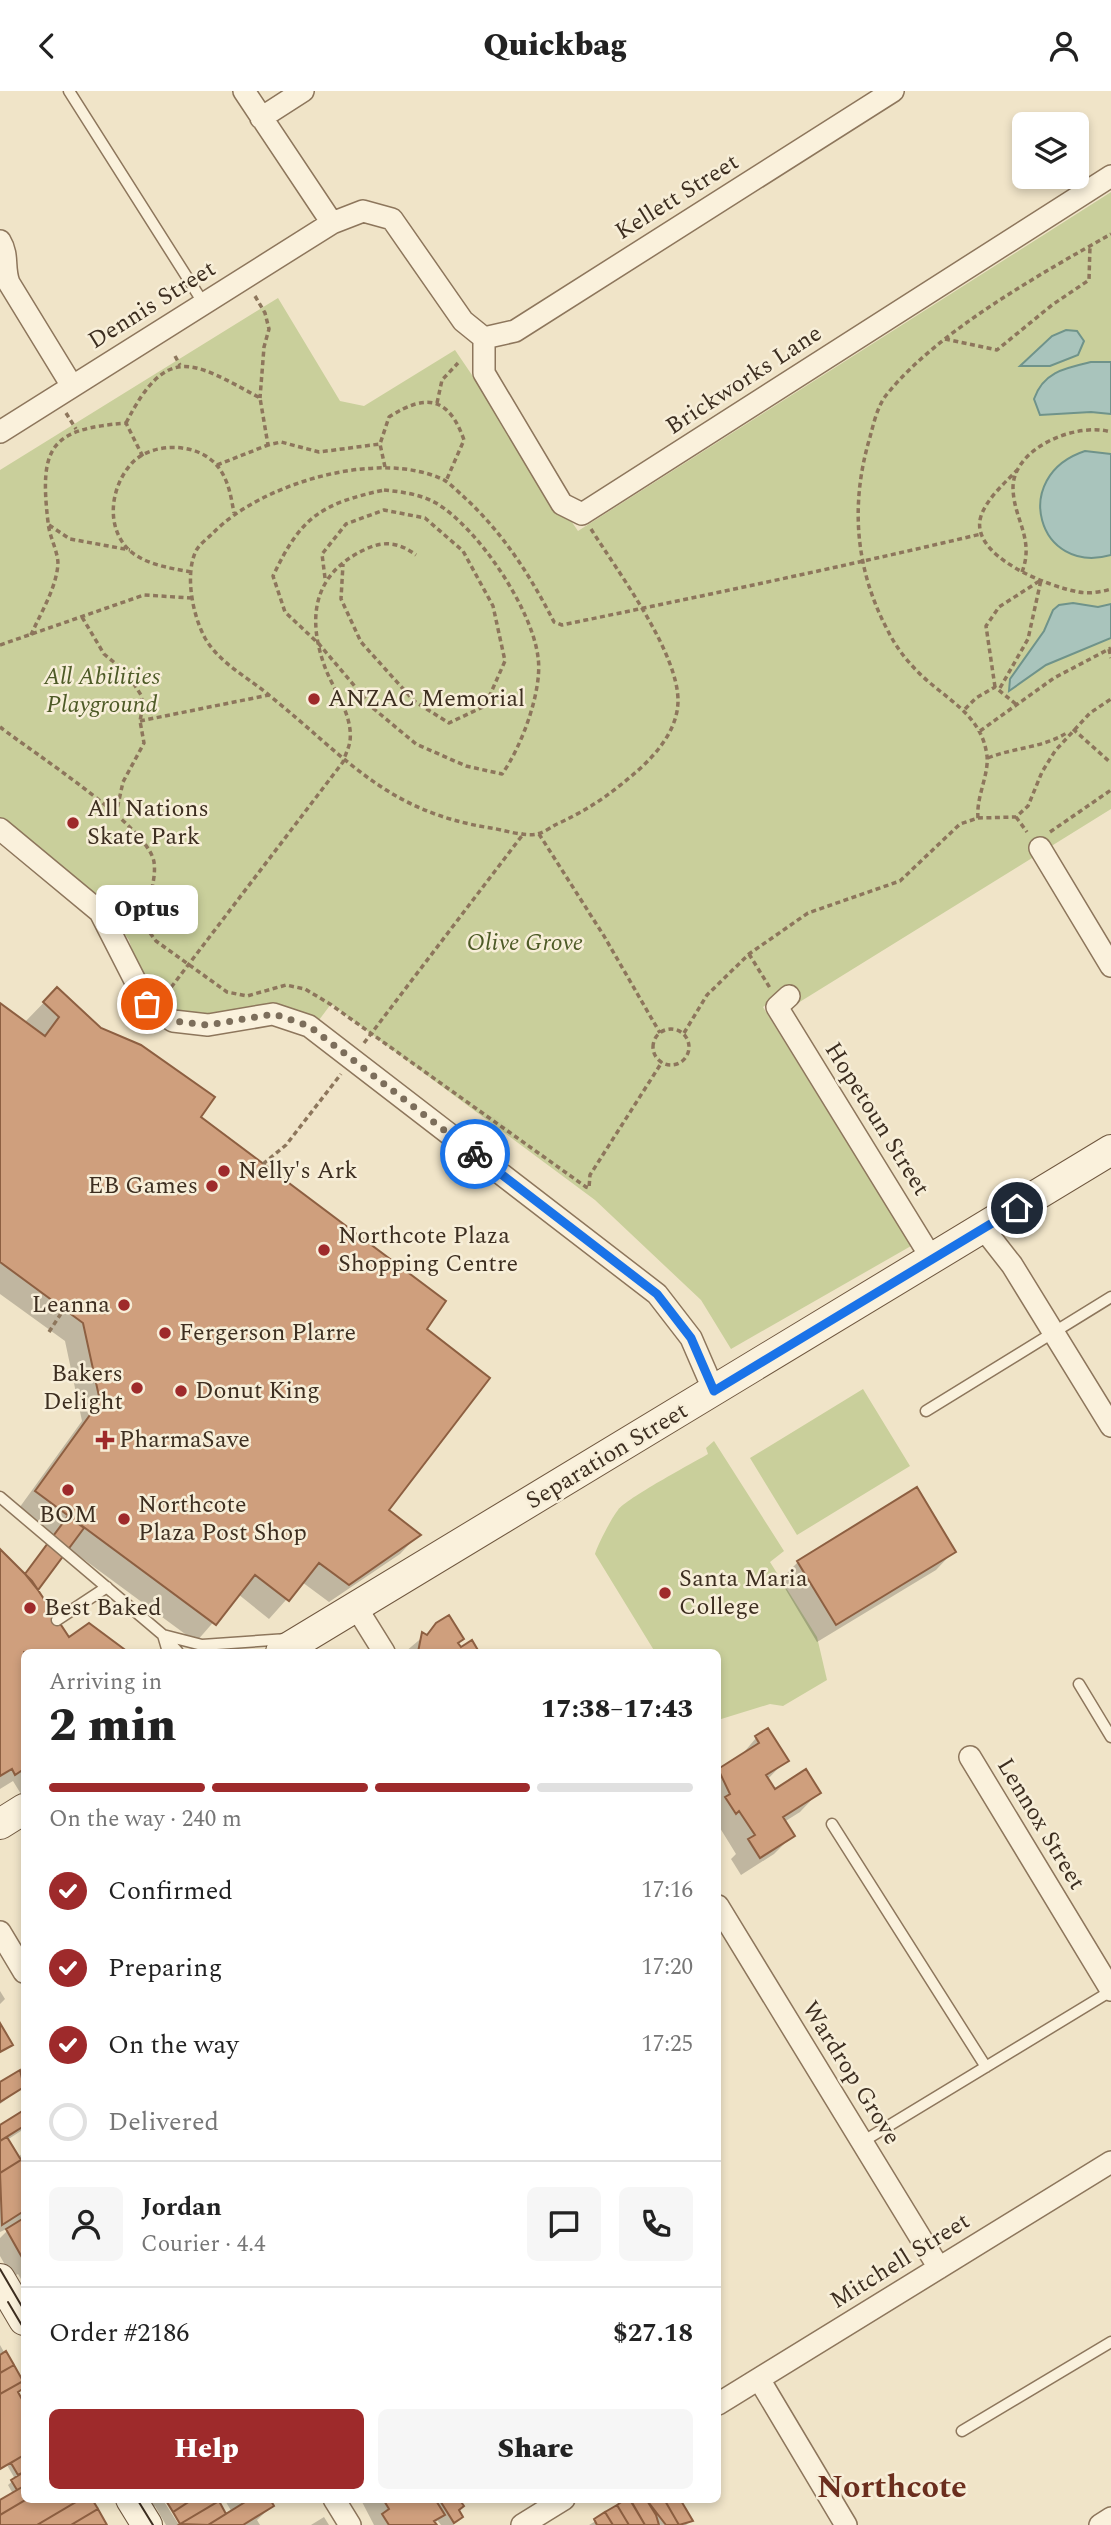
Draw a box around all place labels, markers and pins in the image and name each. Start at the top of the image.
place label: ANZAC Memorial [328,681,525,717]
marker: ANZAC Memorial [306,691,322,707]
place label: All Nations Skate Park [87,791,209,855]
marker: All Nations Skate Park [65,815,81,831]
callout: Optus [96,885,198,934]
pin [117,974,177,1034]
place label: Nelly's Ark [238,1153,358,1189]
marker: Nelly's Ark [216,1163,232,1179]
place label: EB Games [88,1168,198,1204]
marker: EB Games [204,1178,220,1194]
pin [987,1178,1047,1238]
place label: Northcote Plaza Shopping Centre [338,1218,518,1282]
marker: Northcote Plaza Shopping Centre [316,1242,332,1258]
place label: Leanna [32,1287,110,1323]
marker: Leanna [116,1297,132,1313]
place label: Fergerson Plarre [179,1315,356,1351]
marker: Fergerson Plarre [157,1325,173,1341]
place label: Bakers Delight [43,1356,123,1420]
place label: Donut King [195,1373,320,1409]
marker: Bakers Delight [129,1380,145,1396]
marker: Donut King [173,1383,189,1399]
place label: PharmaSave [119,1422,250,1458]
marker: PharmaSave [97,1432,113,1448]
marker: BOM [60,1482,76,1498]
place label: Northcote Plaza Post Shop [138,1487,307,1551]
place label: BOM [39,1497,97,1533]
marker: Northcote Plaza Post Shop [116,1511,132,1527]
place label: Santa Maria College [679,1561,808,1625]
marker: Santa Maria College [657,1585,673,1601]
place label: Best Baked [44,1590,162,1626]
marker: Best Baked [22,1600,38,1616]

